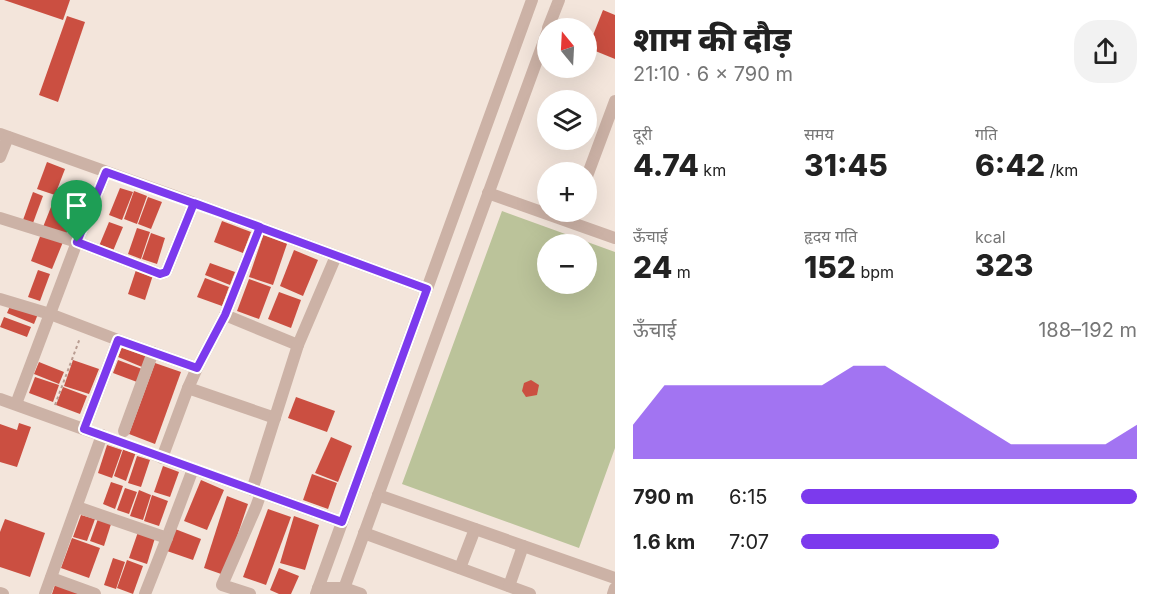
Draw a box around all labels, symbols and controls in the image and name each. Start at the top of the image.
north arrow [537,18,597,78]
map controls [537,18,597,294]
text: शाम की दौड़ [633,19,791,59]
button: share [1074,20,1137,83]
text: 21:10 · 6 × 790 m [633,62,793,86]
button: layers [537,90,597,150]
text: दूरी [633,124,652,144]
text: समय [804,124,834,144]
text: गति [975,124,997,144]
text: 4.74 [633,147,699,183]
text: 31:45 [804,147,888,183]
text: 6:42 [975,147,1045,183]
text: km [699,160,726,180]
text: /km [1045,160,1078,180]
button: + [537,162,597,222]
pin [51,180,102,242]
icon: arrive [60,189,93,222]
text: ऊँचाई [633,226,668,246]
text: हृदय गति [804,226,857,246]
text: kcal [975,227,1006,247]
button: − [537,234,597,294]
text: 323 [975,247,1034,283]
text: 24 [633,249,672,285]
text: 152 [804,249,856,285]
text: m [672,262,691,282]
text: bpm [856,262,894,282]
text: ऊँचाई [633,318,676,342]
text: 188–192 m [1038,318,1137,342]
text: 790 m [633,485,694,509]
text: 6:15 [729,485,767,509]
text: 1.6 km [633,530,695,554]
text: 7:07 [729,530,769,554]

